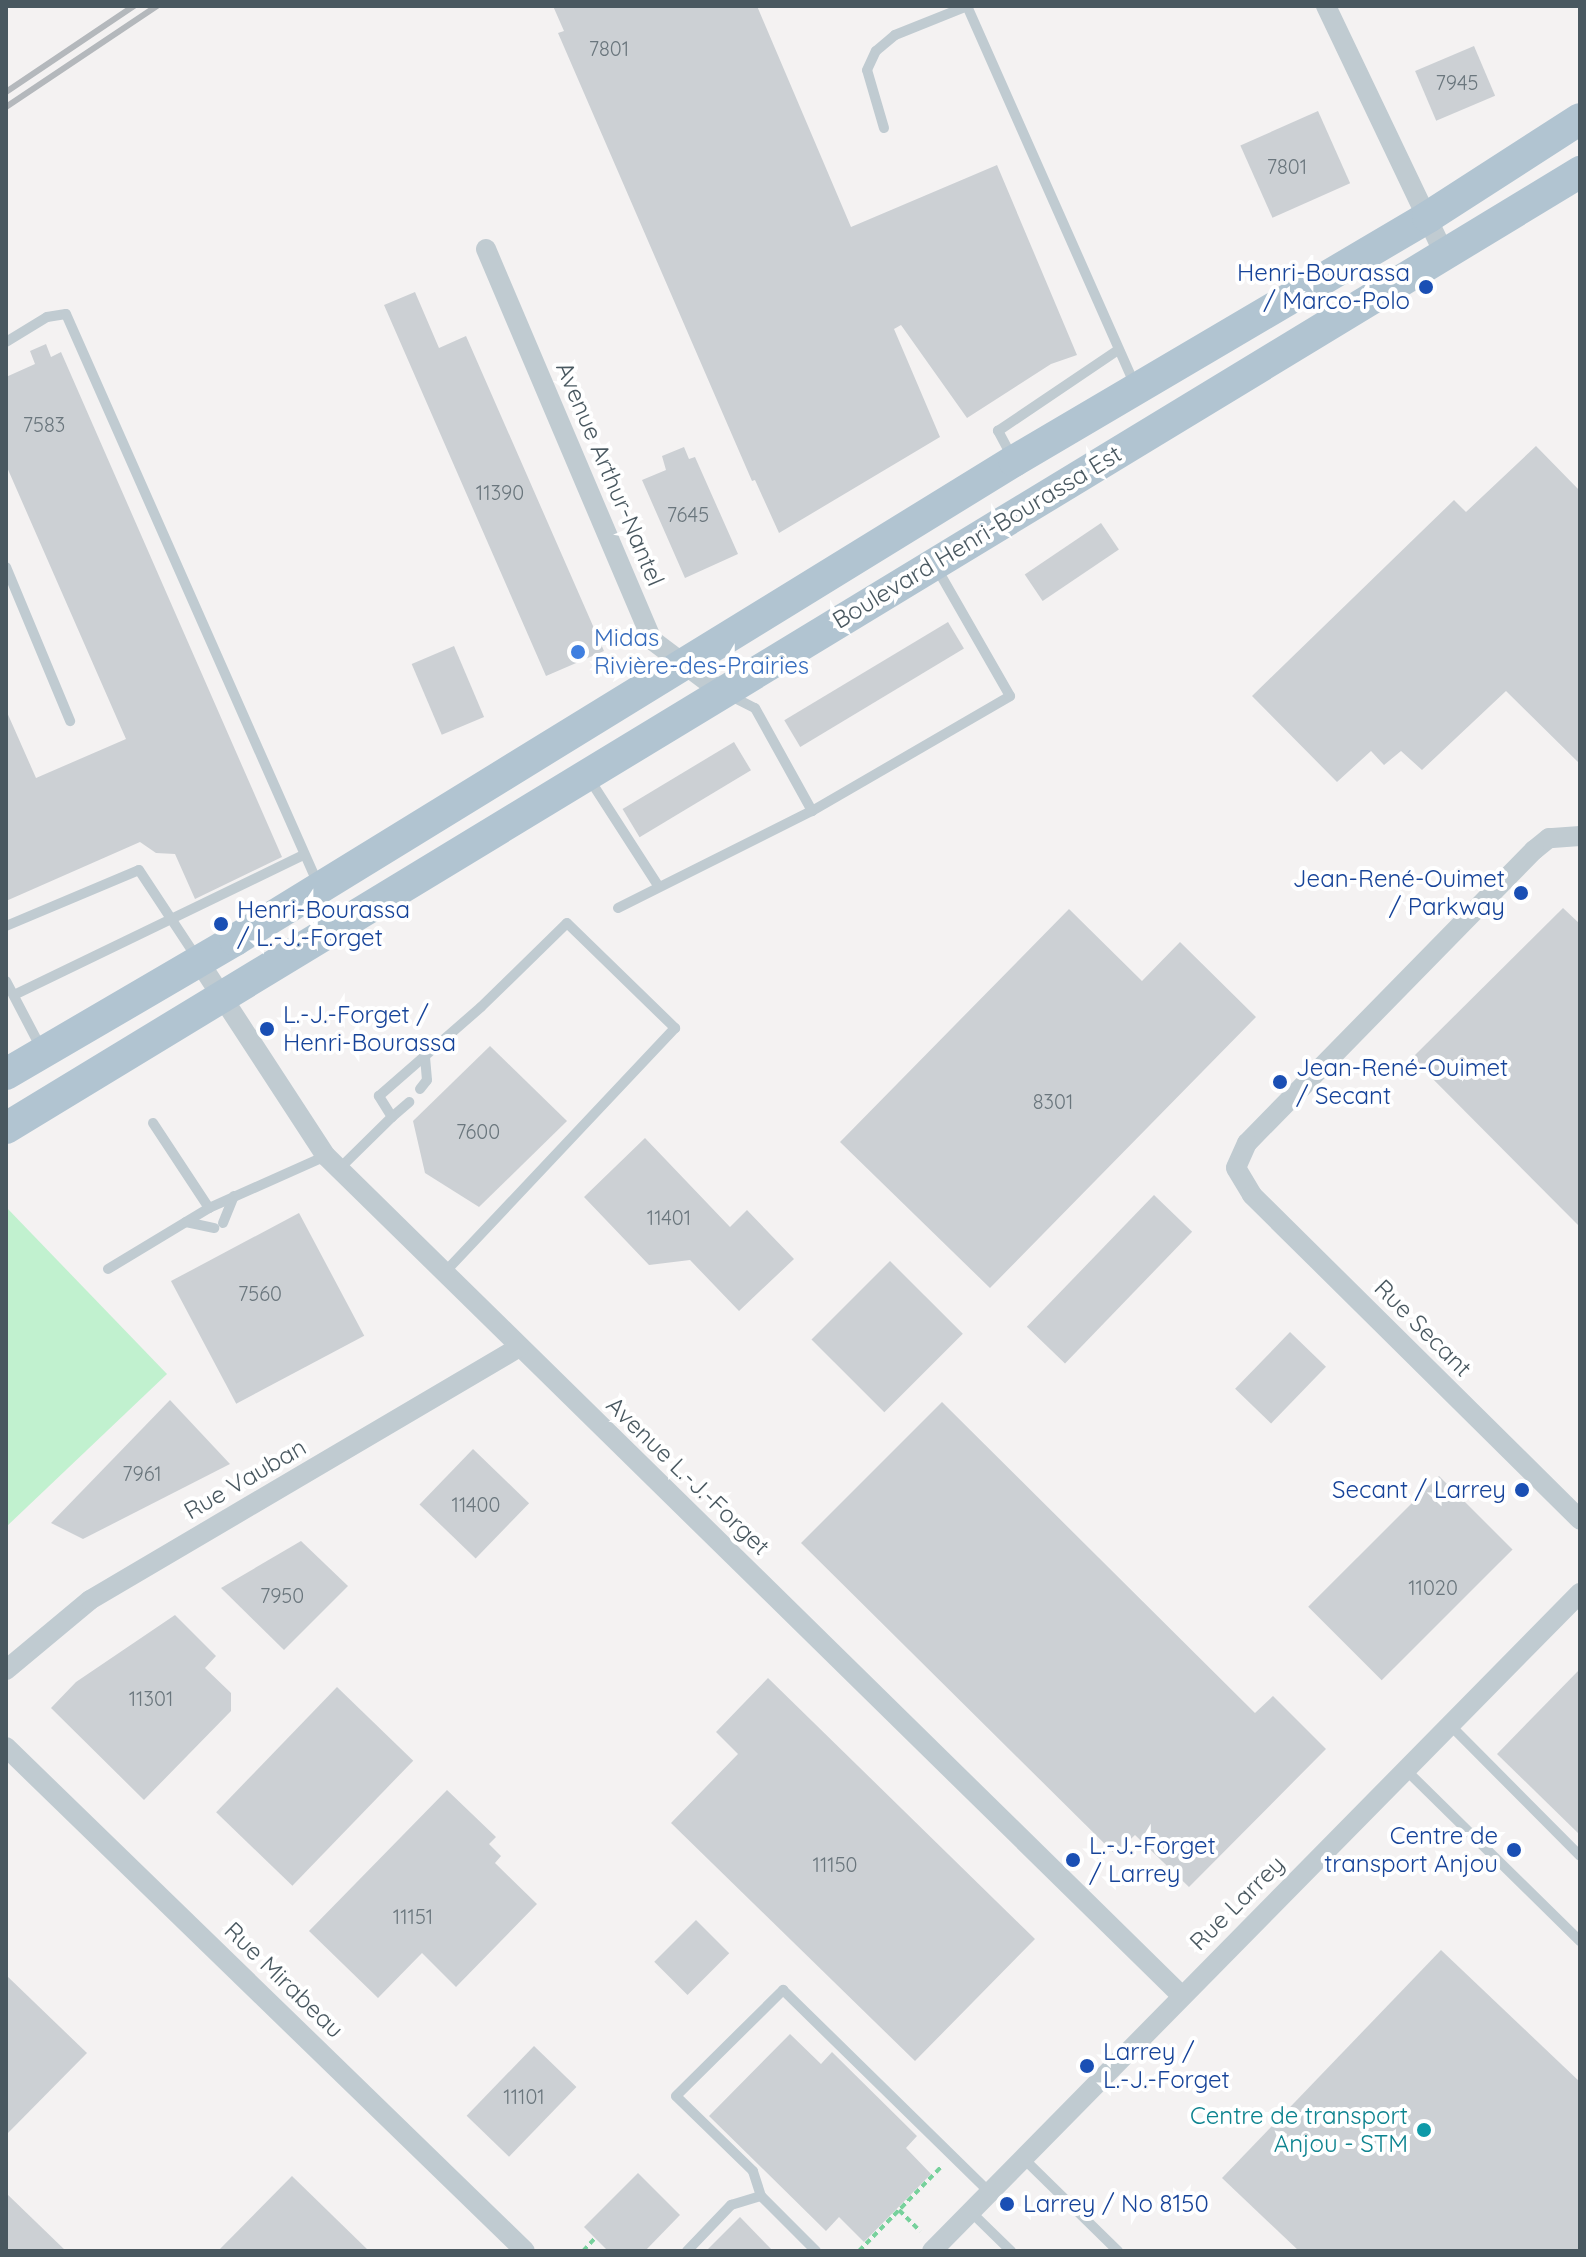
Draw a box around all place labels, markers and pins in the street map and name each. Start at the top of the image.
place label: Henri-Bourassa / Marco-Polo [1237,259,1410,315]
marker: Henri-Bourassa / Marco-Polo [1417,278,1435,296]
place label: Midas Rivière-des-Prairies [594,624,809,680]
marker: Midas Rivière-des-Prairies [569,643,587,661]
place label: Jean-René-Ouimet / Parkway [1293,865,1505,921]
marker: Jean-René-Ouimet / Parkway [1512,884,1530,902]
place label: Henri-Bourassa / L.-J.-Forget [237,896,410,952]
marker: Henri-Bourassa / L.-J.-Forget [212,915,230,933]
place label: L.-J.-Forget / Henri-Bourassa [283,1001,456,1057]
marker: L.-J.-Forget / Henri-Bourassa [258,1020,276,1038]
place label: Jean-René-Ouimet / Secant [1296,1054,1508,1110]
marker: Jean-René-Ouimet / Secant [1271,1073,1289,1091]
place label: Secant / Larrey [1332,1476,1506,1504]
marker: Secant / Larrey [1513,1481,1531,1499]
place label: Centre de transport Anjou [1324,1822,1498,1878]
place label: L.-J.-Forget / Larrey [1089,1832,1216,1888]
marker: Centre de transport Anjou [1505,1841,1523,1859]
marker: L.-J.-Forget / Larrey [1064,1851,1082,1869]
place label: Larrey / L.-J.-Forget [1103,2038,1230,2094]
marker: Larrey / L.-J.-Forget [1078,2057,1096,2075]
place label: Centre de transport Anjou - STM [1190,2102,1408,2158]
marker: Centre de transport Anjou - STM [1415,2121,1433,2139]
place label: Larrey / No 8150 [1023,2190,1209,2218]
marker: Larrey / No 8150 [998,2195,1016,2213]

